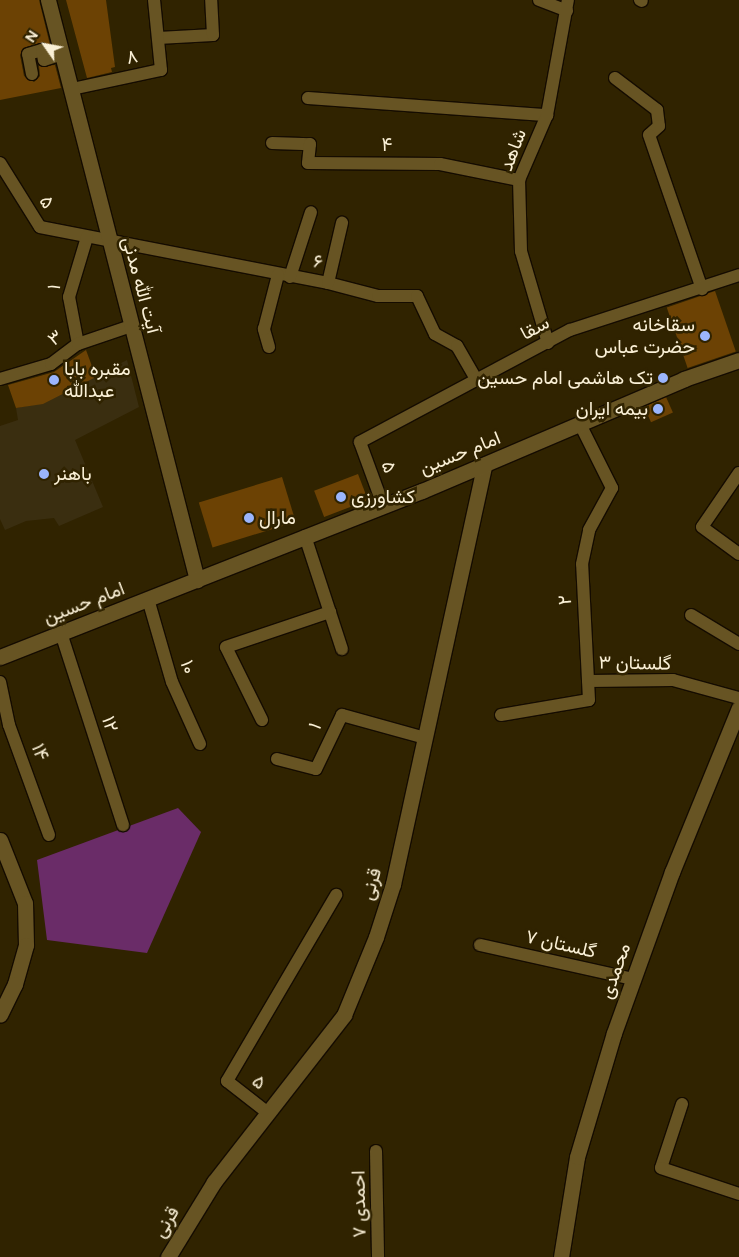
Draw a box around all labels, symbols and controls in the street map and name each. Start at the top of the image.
north arrow [20,20,70,70]
text: N [22,27,42,46]
street label: ۸ [124,45,140,69]
street label: شاهد [495,126,531,174]
street label: ۴ [382,134,392,156]
street label: ۵ [34,191,60,213]
street label: آیت الله مدنی [117,234,165,336]
street label: ۶ [312,250,324,274]
street label: ۱ [42,282,66,292]
street label: سقا [517,311,553,345]
place label: سقاخانه حضرت عباس [595,314,695,358]
street label: ۳ [43,325,67,351]
marker: سقاخانه حضرت عباس [699,330,711,342]
place label: مقبره بابا عبدالله [64,358,131,402]
place label: تک هاشمی امام حسین [477,367,653,389]
marker: تک هاشمی امام حسین [657,372,669,384]
marker: مقبره بابا عبدالله [48,374,60,386]
place label: بیمه ایران [576,398,648,420]
marker: بیمه ایران [652,403,664,415]
street label: امام حسین [416,426,504,480]
street label: ۵ [376,458,402,476]
place label: باهنر [54,463,92,485]
marker: باهنر [38,468,50,480]
place label: کشاورزی [351,486,415,508]
marker: کشاورزی [335,491,347,503]
place label: مارال [259,507,296,529]
marker: مارال [243,512,255,524]
street label: امام حسین [40,577,128,629]
street label: ۲ [553,594,577,606]
street label: گلستان ۳ [598,651,672,675]
street label: ۱۰ [175,657,201,677]
street label: ۱۲ [97,713,123,735]
street label: ۱ [304,719,326,733]
street label: ۱۴ [26,740,54,764]
street label: قرنی [356,865,386,903]
street label: گلستان ۷ [524,925,598,963]
street label: محمدی [594,940,636,1002]
street label: ۵ [248,1070,270,1094]
street label: احمدی ۷ [347,1170,371,1238]
street label: قرنی [148,1202,184,1242]

